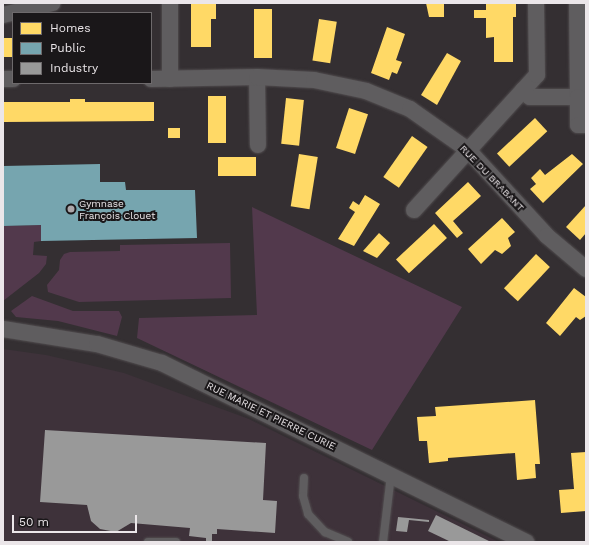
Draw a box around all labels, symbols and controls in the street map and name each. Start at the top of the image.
legend [12,12,152,84]
text: Homes [50,21,91,35]
text: Public [50,41,86,55]
text: Industry [50,61,98,75]
street label: RUE DU BRABANT [457,142,527,214]
place label: Gymnase François Clouet [79,197,155,220]
marker: Gymnase François Clouet [66,204,76,214]
street label: RUE MARIE ET PIERRE CURIE [204,379,338,453]
scale bar [14,507,139,533]
text: 50 m [19,515,49,529]

